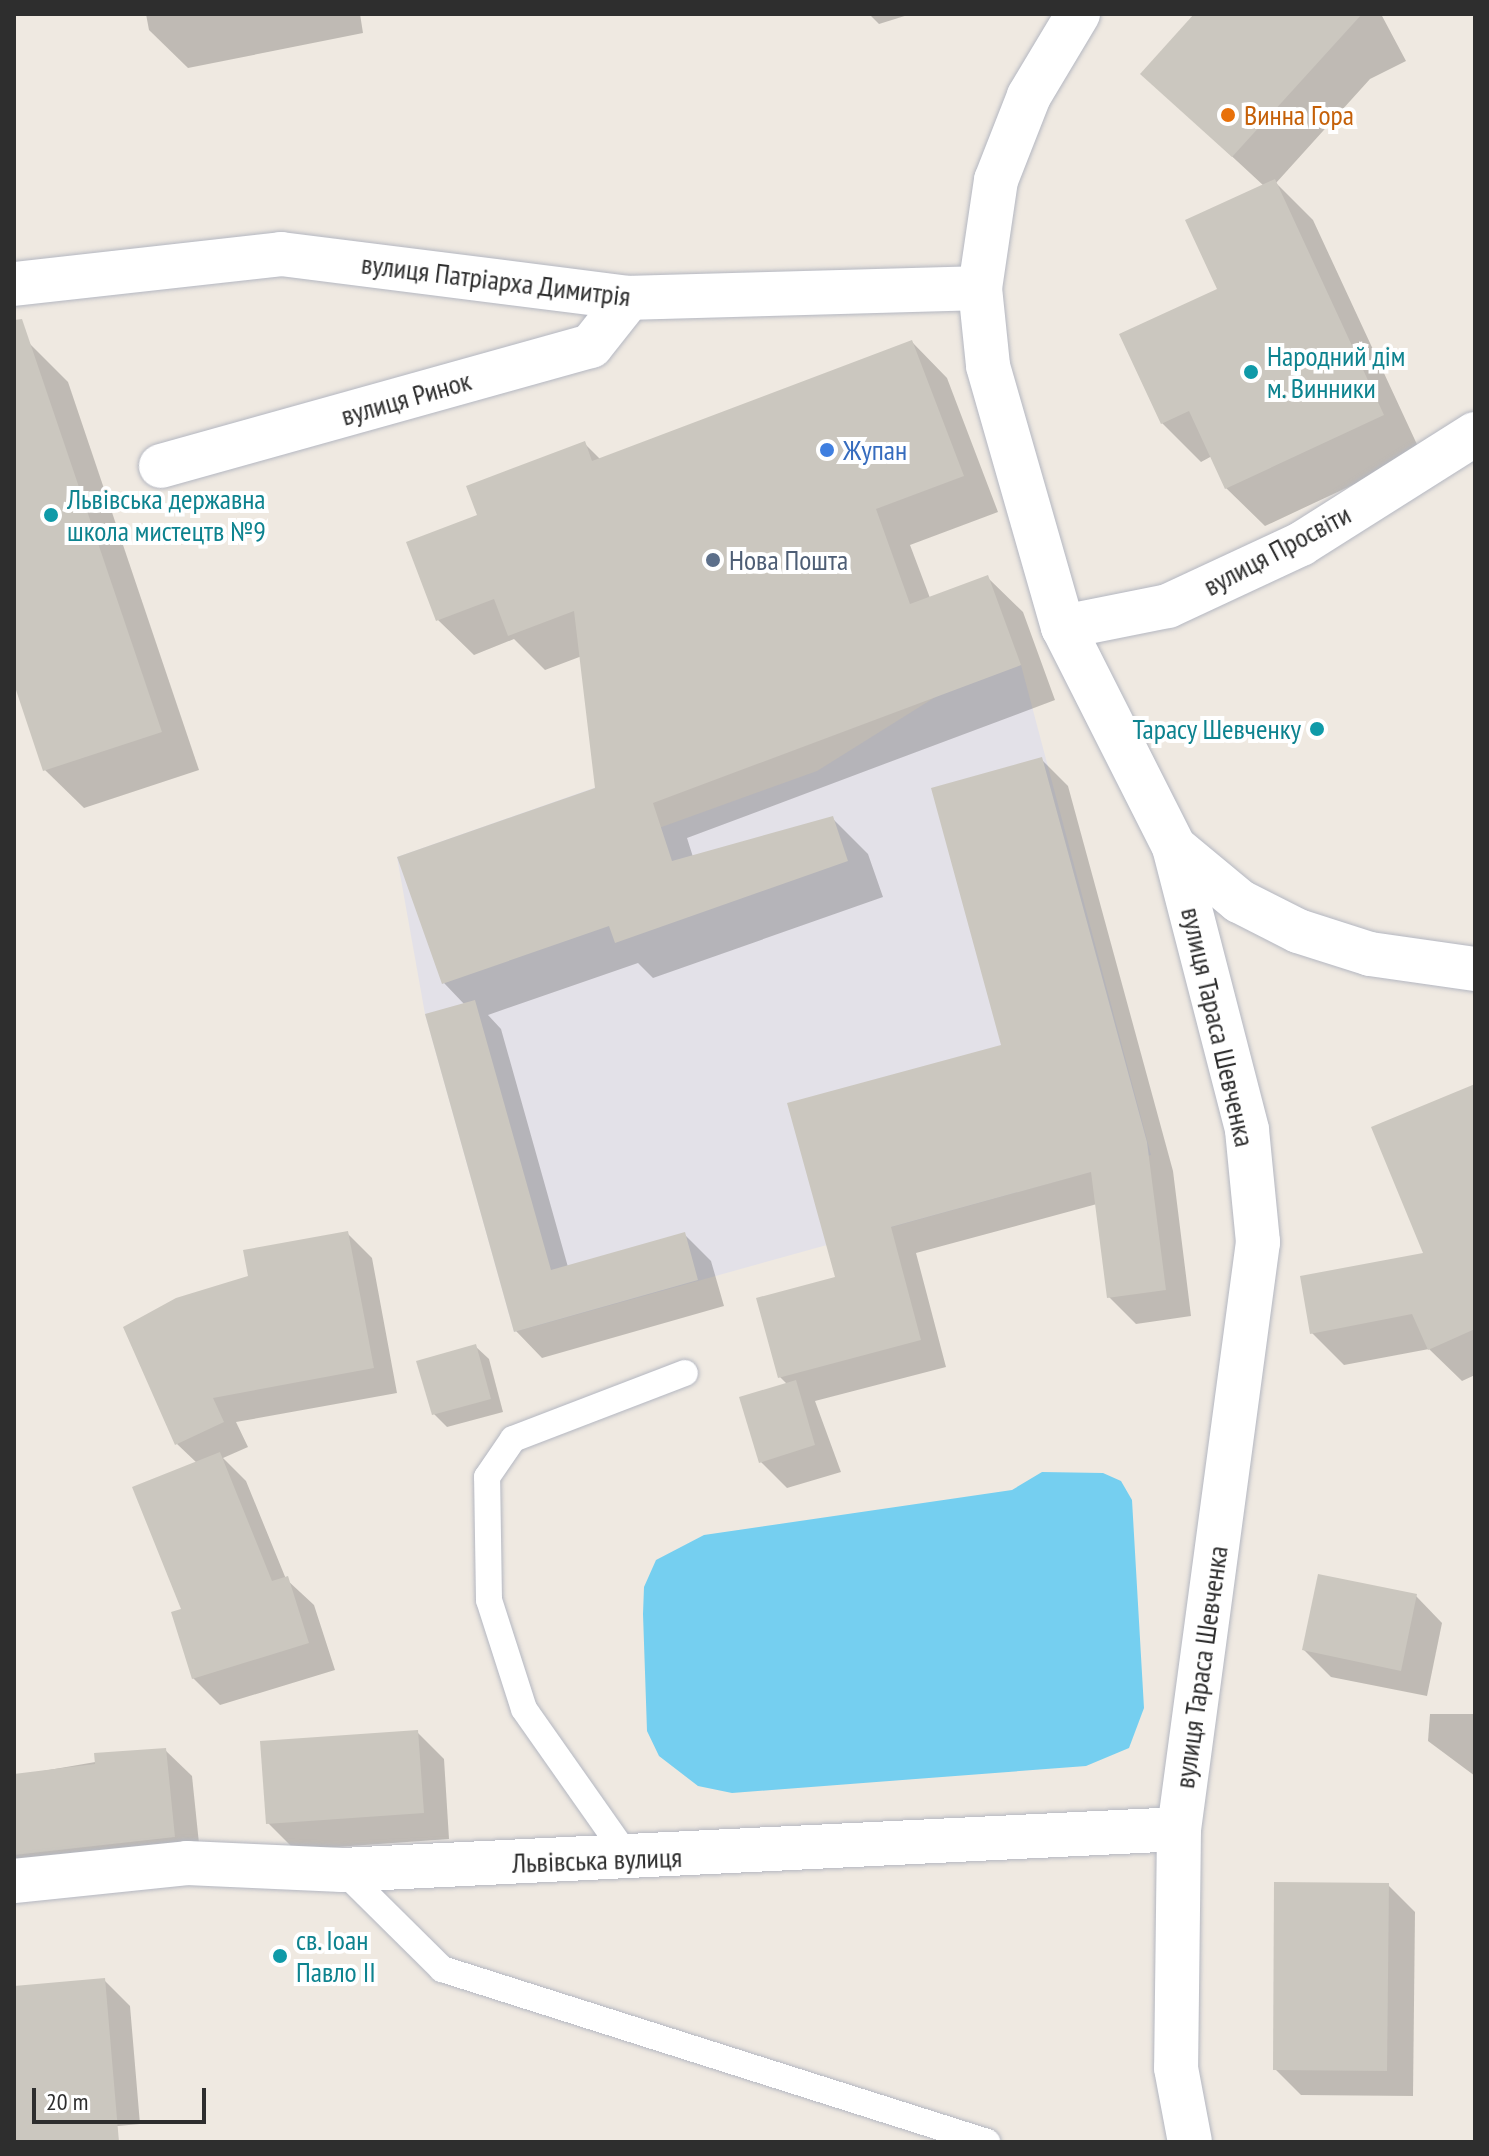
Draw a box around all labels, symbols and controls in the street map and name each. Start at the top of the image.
place label: Винна Гора [1244,98,1354,132]
marker: Винна Гора [1219,106,1237,124]
street label: вулиця Патріарха Димитрія [359,247,633,313]
place label: Народний дім м. Винники [1267,339,1405,405]
street label: вулиця Ринок [337,363,475,433]
marker: Народний дім м. Винники [1242,363,1260,381]
place label: Жупан [843,433,907,467]
marker: Жупан [818,441,836,459]
place label: Львівська державна школа мистецтв №9 [67,482,266,548]
street label: вулиця Просвіти [1198,497,1356,603]
marker: Львівська державна школа мистецтв №9 [42,506,60,524]
place label: Нова Пошта [729,543,848,577]
marker: Нова Пошта [704,551,722,569]
place label: Тарасу Шевченку [1132,712,1301,746]
marker: Тарасу Шевченку [1308,720,1326,738]
street label: вулиця Тараса Шевченка [1174,904,1262,1150]
street label: вулиця Тараса Шевченка [1167,1543,1235,1791]
street label: Львівська вулиця [511,1840,683,1880]
place label: св. Іоан Павло ІІ [296,1923,376,1989]
marker: св. Іоан Павло ІІ [271,1947,289,1965]
scale bar [36,2072,210,2122]
text: 20 m [46,2086,88,2117]

